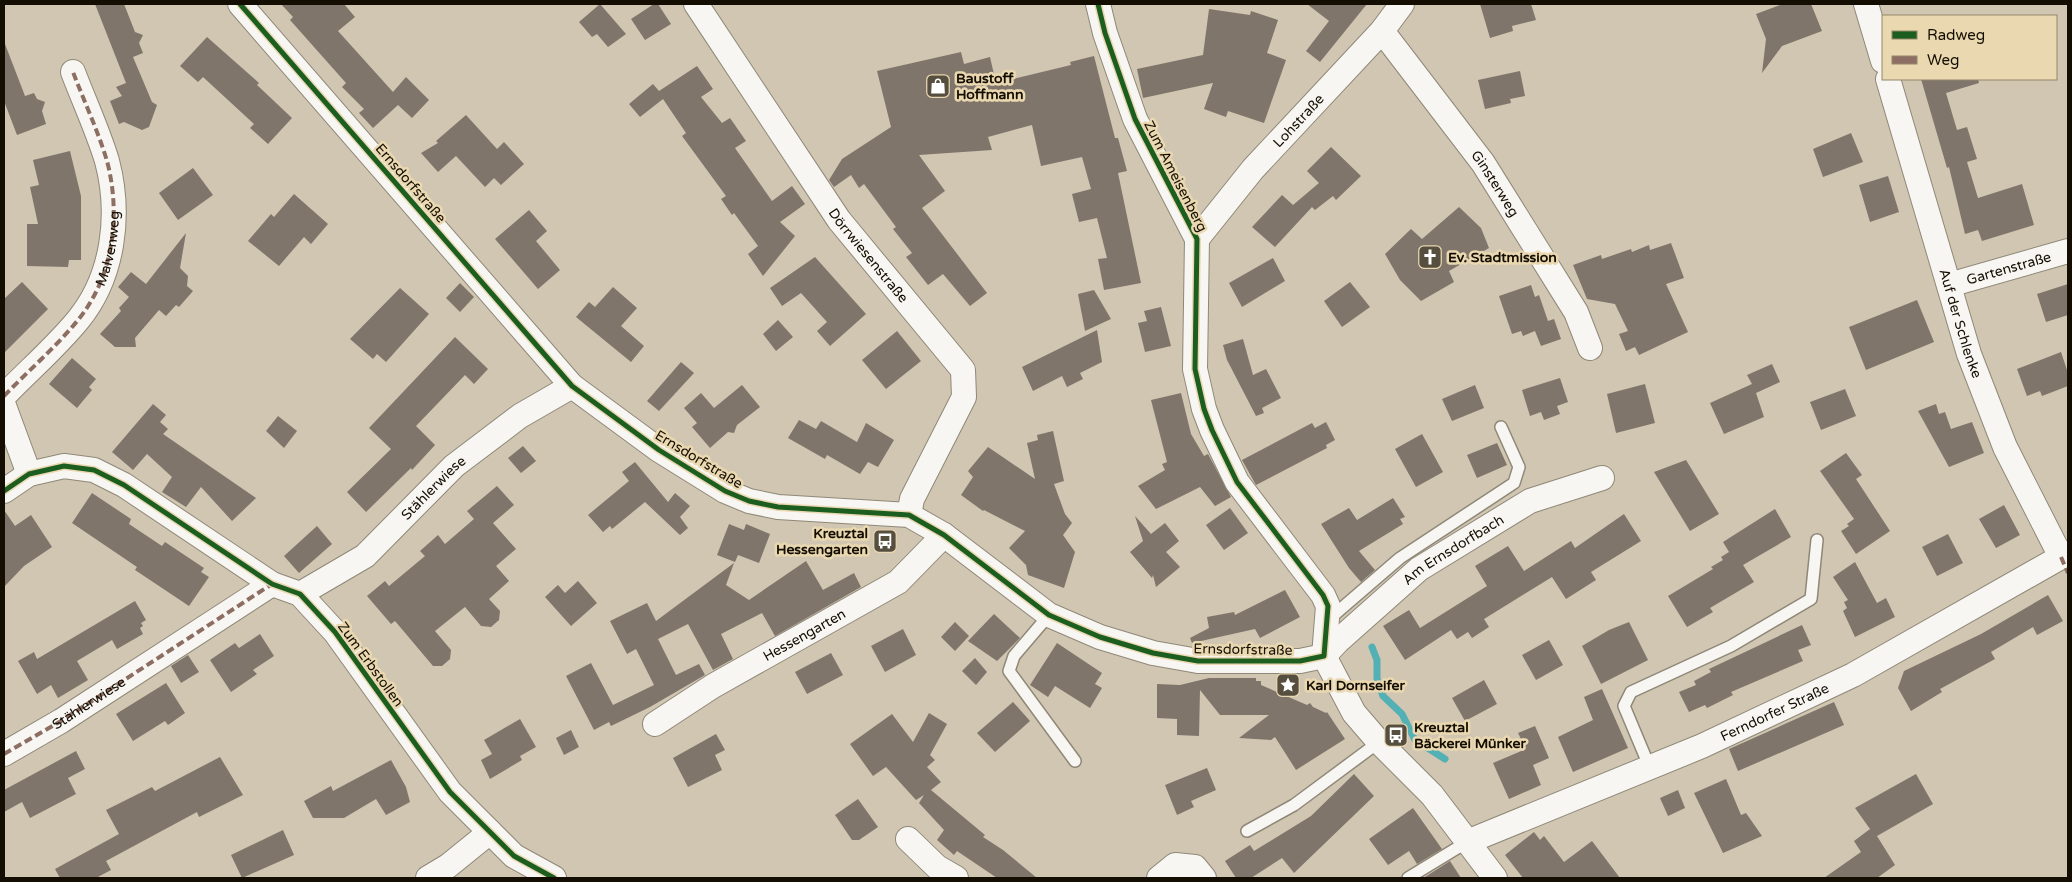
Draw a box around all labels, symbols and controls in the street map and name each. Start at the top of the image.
legend [1882,15,2057,80]
text: Radweg [1927,26,1985,44]
text: Weg [1927,51,1959,69]
place label: Baustoff Hoffmann [956,70,1023,103]
shop icon: Baustoff Hoffmann [925,73,951,99]
street label: Lohstraße [1270,91,1328,151]
street label: Zum Ameisenberg [1140,118,1211,235]
street label: Ernsdorfstraße [372,140,450,226]
street label: Ginsterweg [1467,147,1522,220]
street label: Dörrwiesenstraße [825,205,912,306]
street label: Malvenweg [92,211,123,289]
church icon: Ev. Stadtmission [1417,244,1443,270]
street label: Gartenstraße [1964,248,2053,289]
place label: Ev. Stadtmission [1448,249,1557,266]
street label: Auf der Schlenke [1935,267,1986,381]
street label: Ernsdorfstraße [652,427,746,492]
street label: Stählerwiese [398,452,469,523]
street label: Am Ernsdorfbach [1399,511,1507,589]
place label: Kreuztal Hessengarten [776,525,868,558]
bus stop icon: Kreuztal Hessengarten [872,528,898,554]
street label: Hessengarten [760,605,849,665]
street label: Zum Erbstollen [334,619,407,710]
street label: Ernsdorfstraße [1193,640,1293,659]
place icon: Karl Dornseifer [1275,672,1301,698]
street label: Stählerwiese [49,673,129,733]
place label: Karl Dornseifer [1306,677,1405,694]
street label: Ferndorfer Straße [1718,680,1832,745]
place label: Kreuztal Bäckerei Münker [1414,719,1526,752]
bus stop icon: Kreuztal Bäckerei Münker [1383,722,1409,748]

